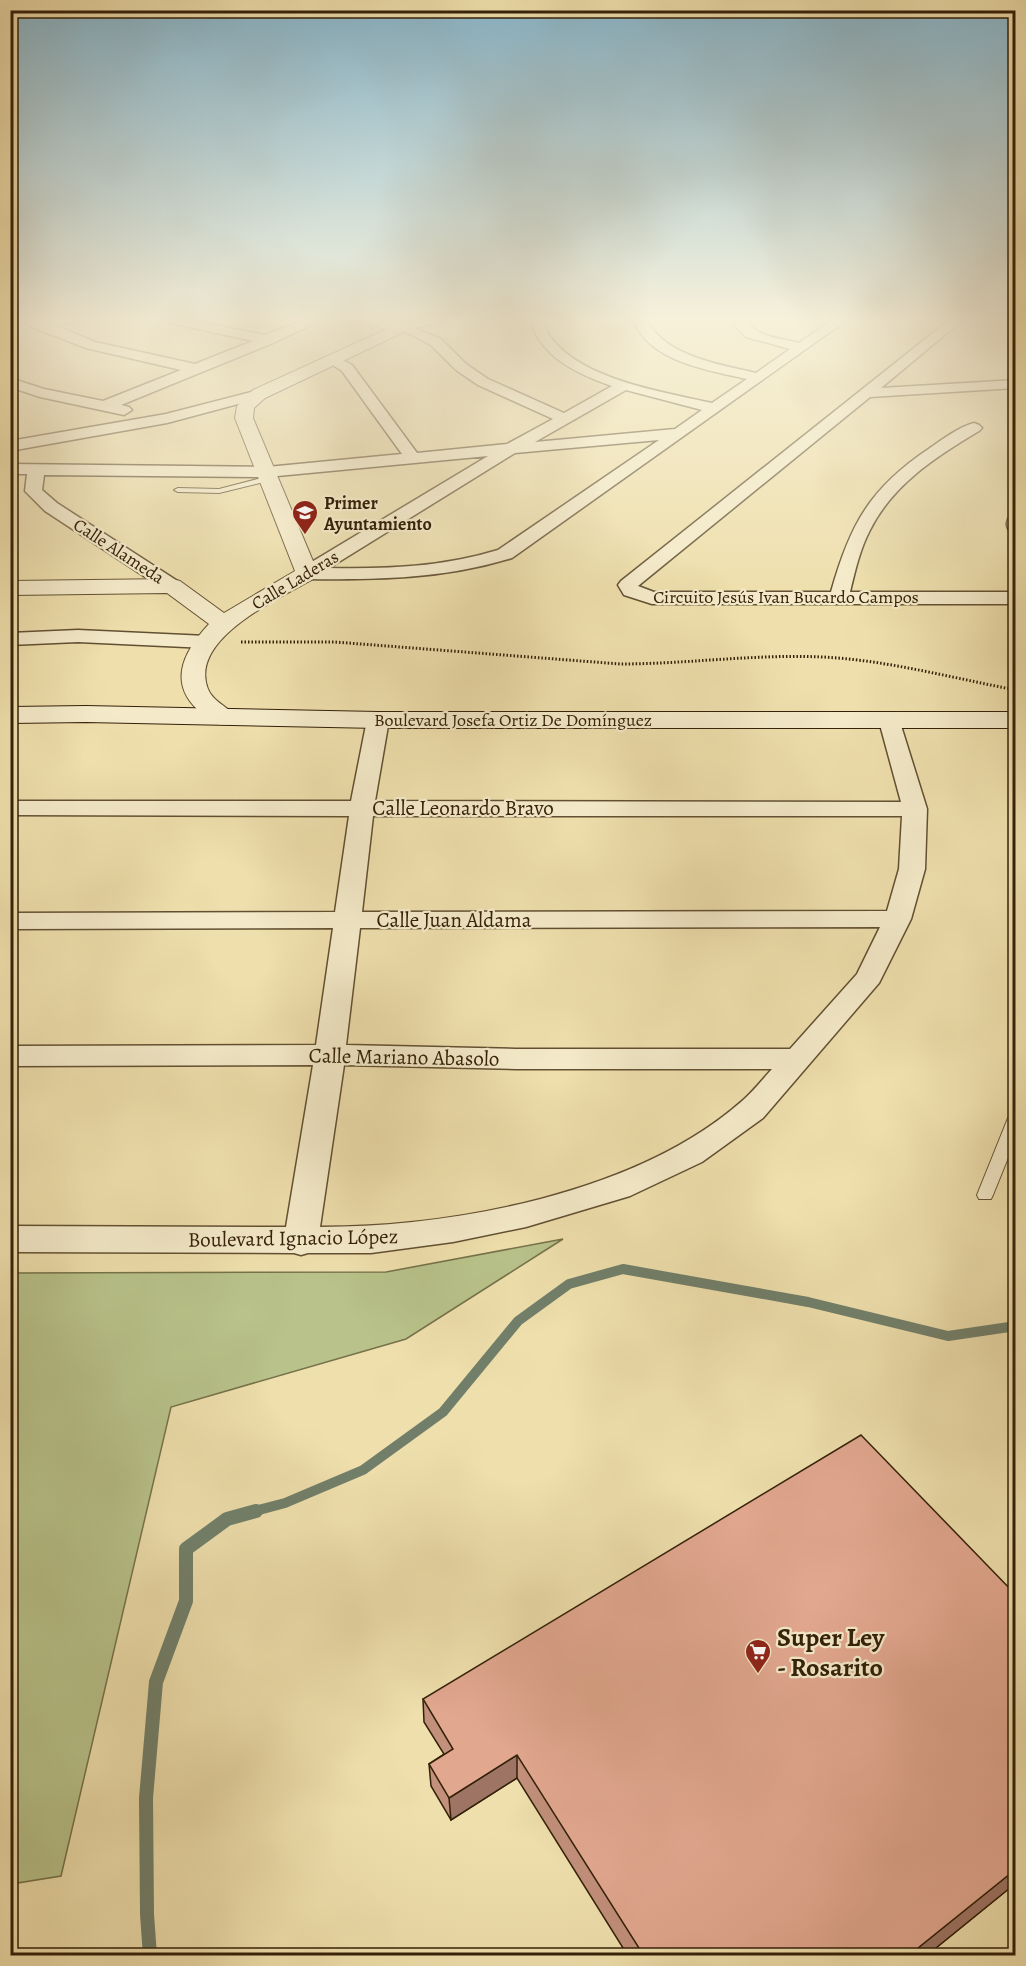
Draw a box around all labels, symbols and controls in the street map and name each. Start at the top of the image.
place label: Primer Ayuntamiento [323,491,432,536]
school or university icon: Primer Ayuntamiento [290,498,320,536]
street label: Calle Alameda [69,513,170,590]
street label: Calle Laderas [247,545,343,615]
street label: Circuito Jesús Ivan Bucardo Campos [653,585,919,609]
street label: Boulevard Josefa Ortiz De Domínguez [374,708,652,732]
street label: Calle Leonardo Bravo [372,794,554,822]
street label: Calle Juan Aldama [376,906,532,934]
street label: Calle Mariano Abasolo [308,1041,500,1073]
street label: Boulevard Ignacio López [188,1222,398,1254]
place label: Super Ley - Rosarito [777,1620,885,1685]
supermarket icon: Super Ley - Rosarito [743,1637,773,1675]

